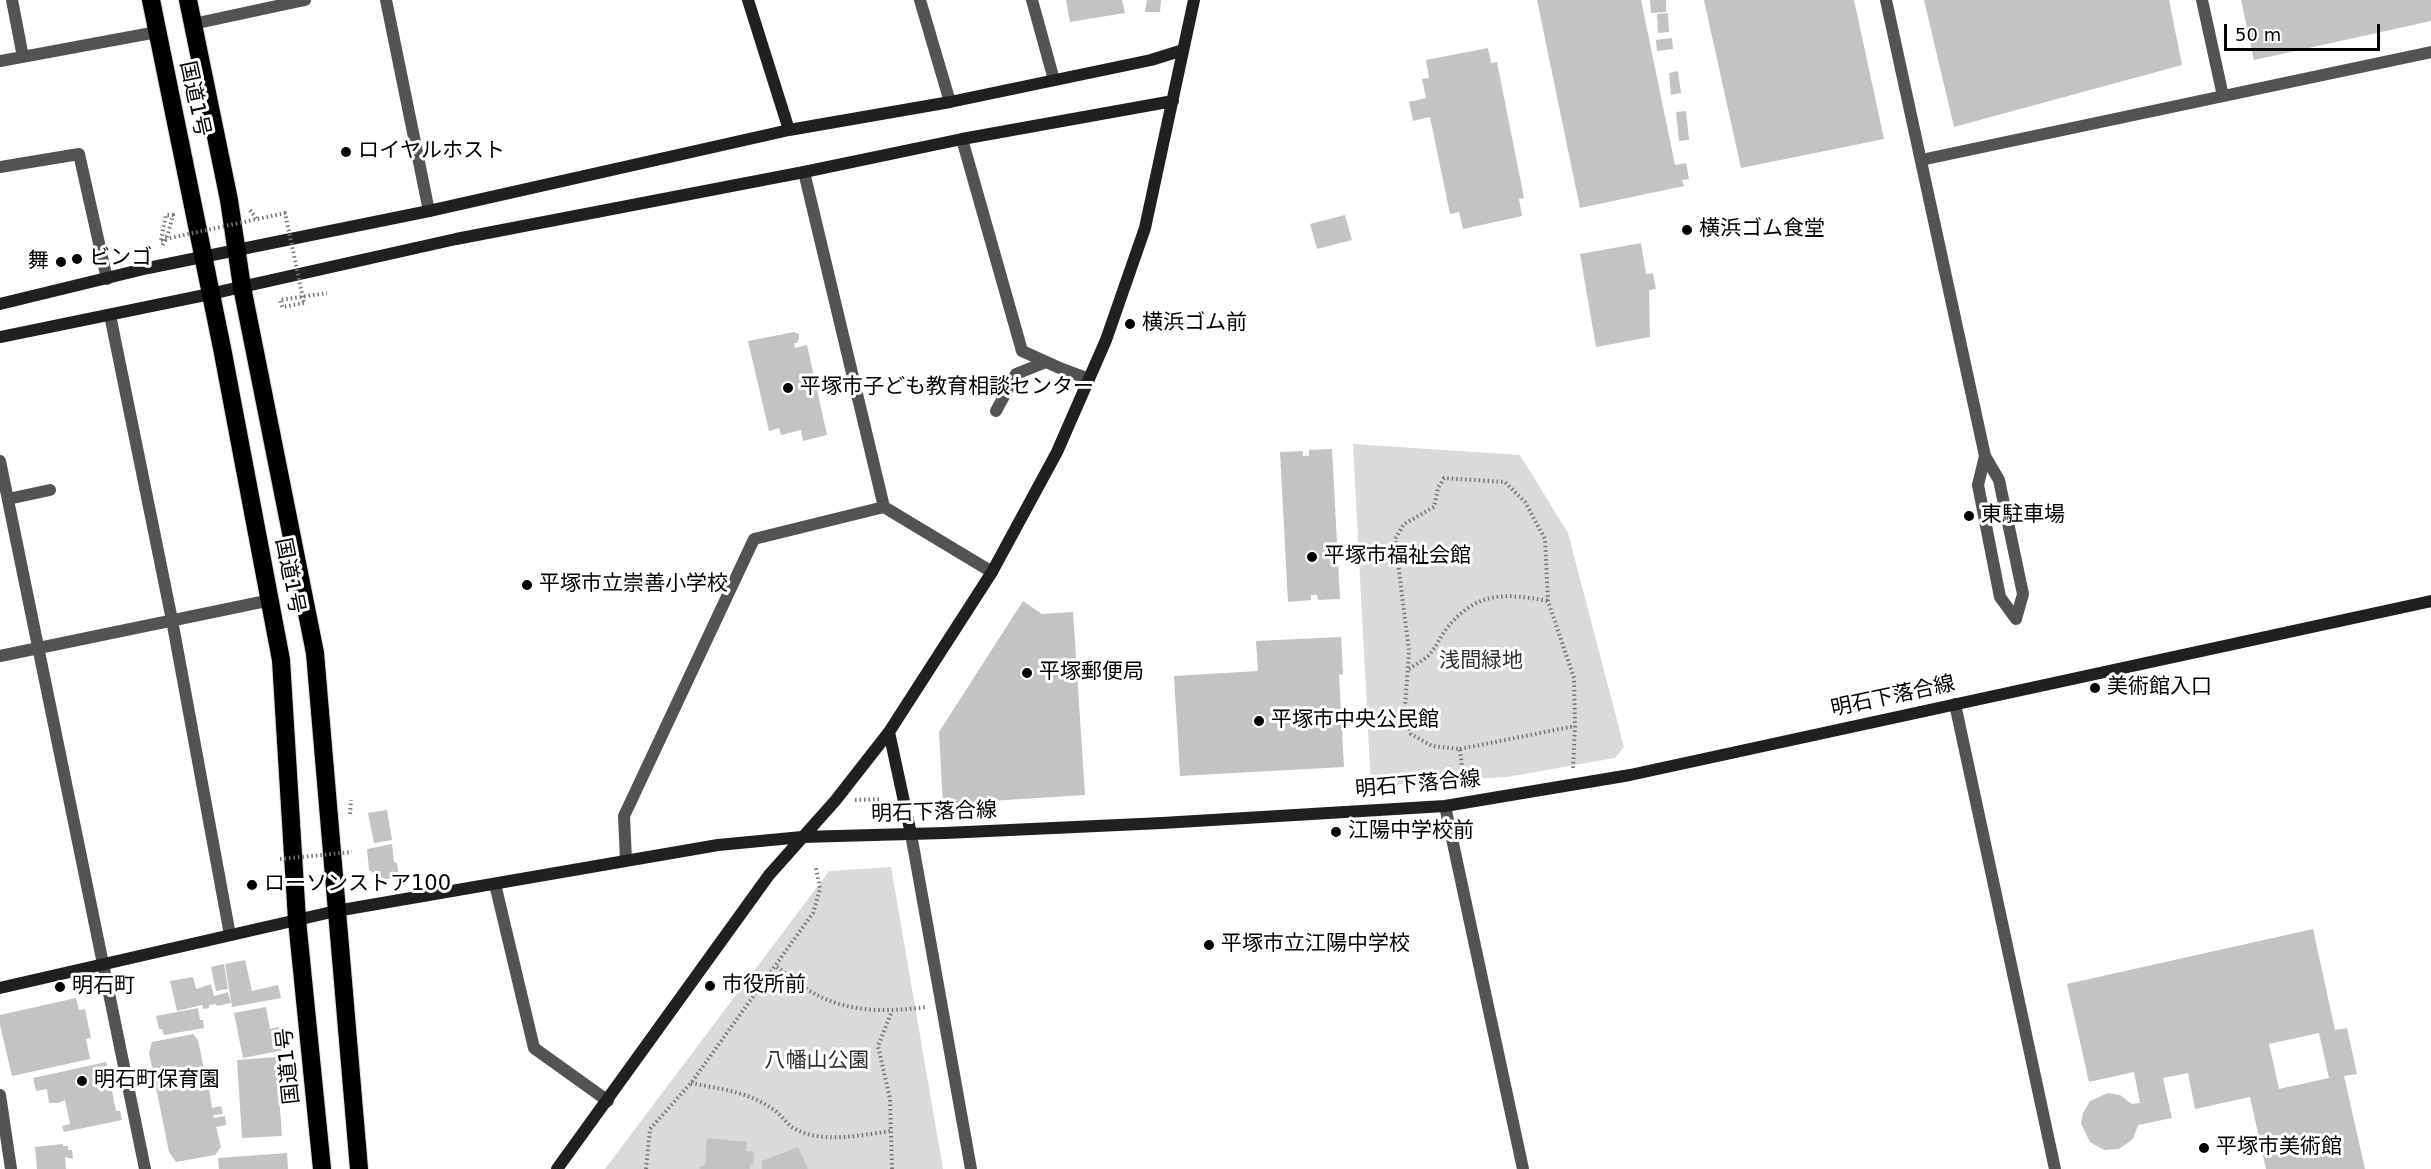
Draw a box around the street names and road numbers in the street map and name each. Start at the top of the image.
street label: 国道1号 [174,59,214,139]
street label: 国道1号 [269,536,309,616]
street label: 明石下落合線 [1829,672,1957,722]
street label: 明石下落合線 [1354,767,1482,803]
street label: 明石下落合線 [871,798,997,828]
street label: 国道1号 [272,1027,306,1105]

